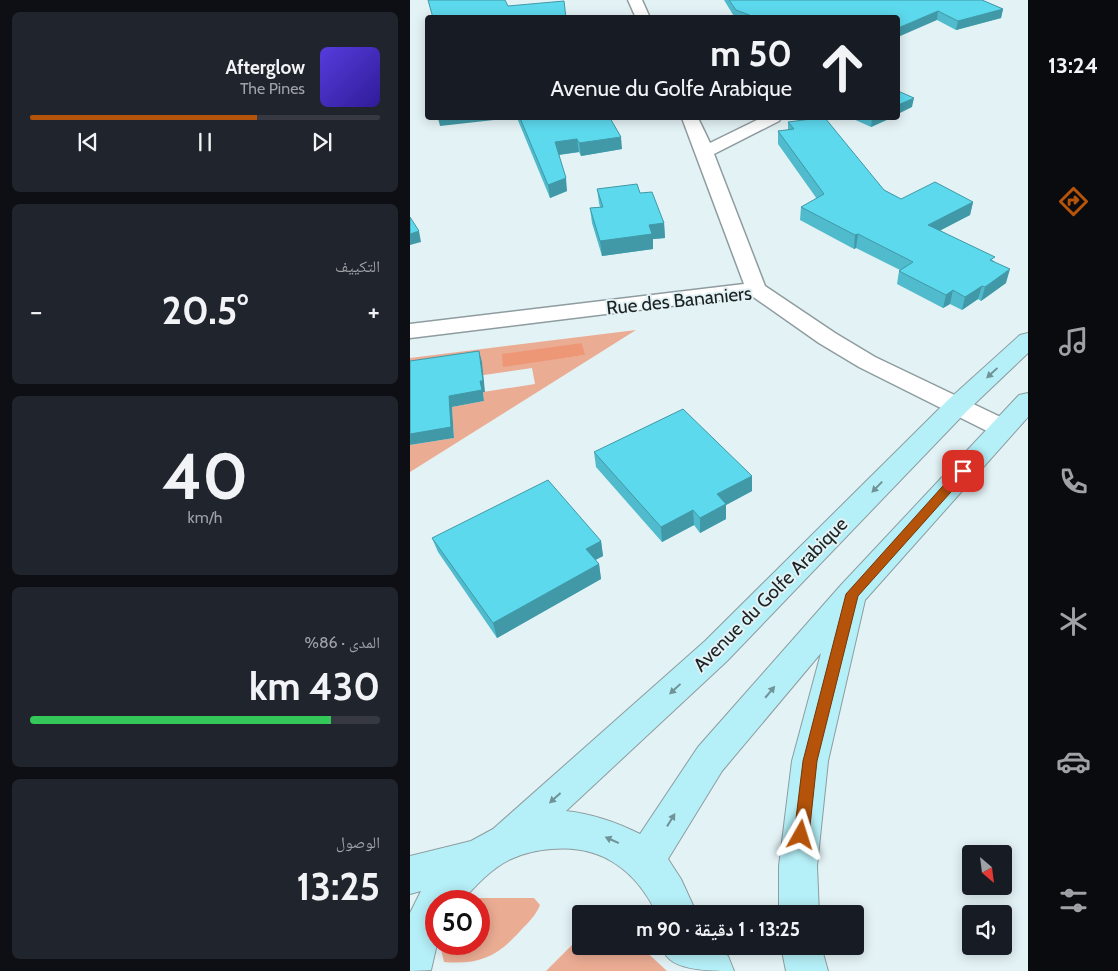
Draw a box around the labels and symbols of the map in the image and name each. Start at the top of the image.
street label: Rue des Bananiers [605,281,753,320]
one-way arrow [987,367,999,379]
pin [942,450,984,492]
one-way arrow [871,481,883,493]
street label: Avenue du Golfe Arabique [688,512,852,676]
one-way arrow [669,683,681,694]
one-way arrow [764,685,775,698]
one-way arrow [548,792,561,803]
position arrow [774,808,826,860]
one-way arrow [667,814,676,827]
one-way arrow [605,835,619,843]
north arrow [962,845,1012,895]
speed limit sign: 50 [425,890,490,955]

